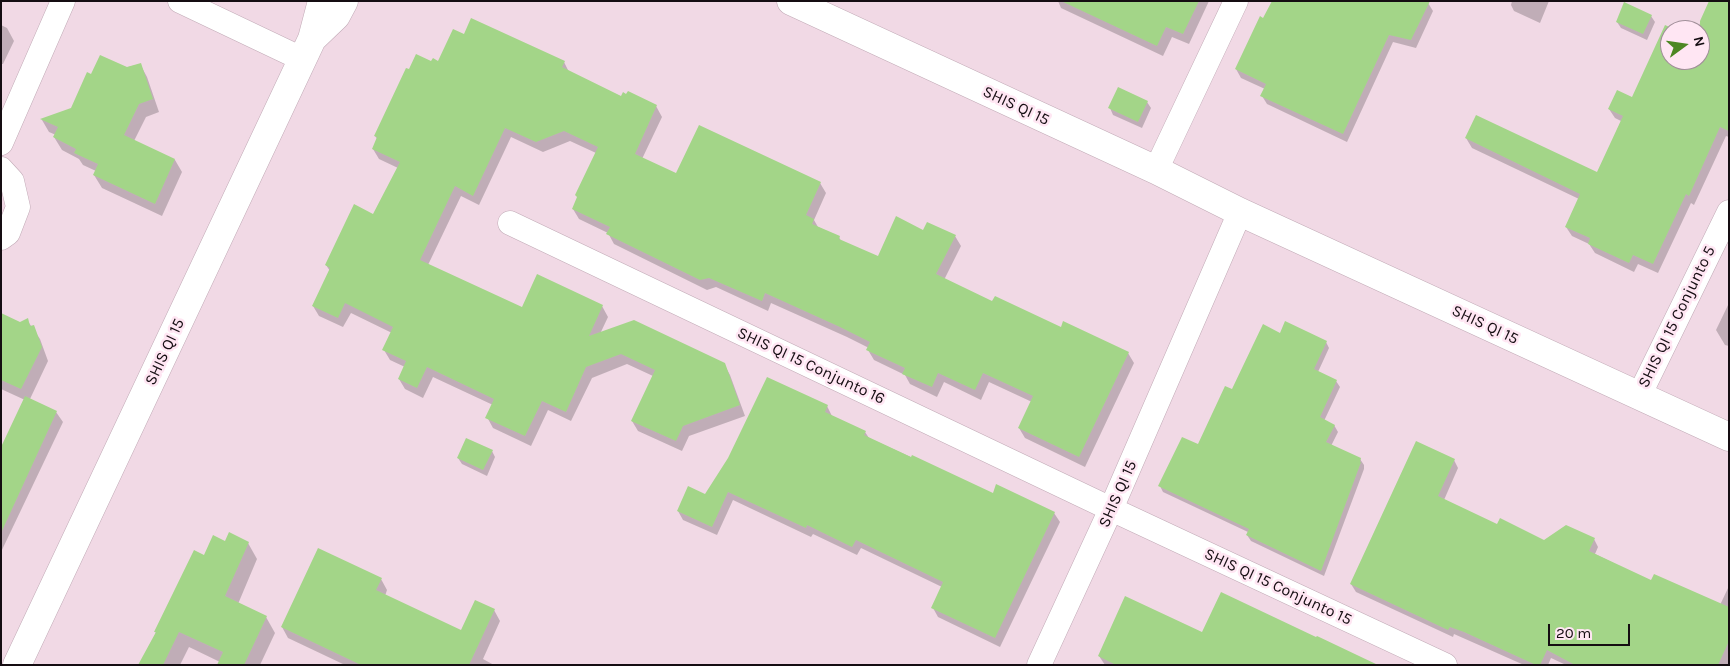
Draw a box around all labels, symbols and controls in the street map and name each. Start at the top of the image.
north arrow [1660,20,1710,70]
text: N [1690,35,1709,48]
street label: SHIS QI 15 [980,82,1052,130]
street label: SHIS QI 15 Conjunto 5 [1634,243,1720,391]
street label: SHIS QI 15 [1449,301,1521,349]
street label: SHIS QI 15 [141,316,189,388]
street label: SHIS QI 15 Conjunto 16 [734,323,888,409]
street label: SHIS QI 15 [1095,458,1141,530]
street label: SHIS QI 15 Conjunto 15 [1201,544,1355,630]
scale bar [1550,614,1632,646]
text: 20 m [1556,624,1591,642]

